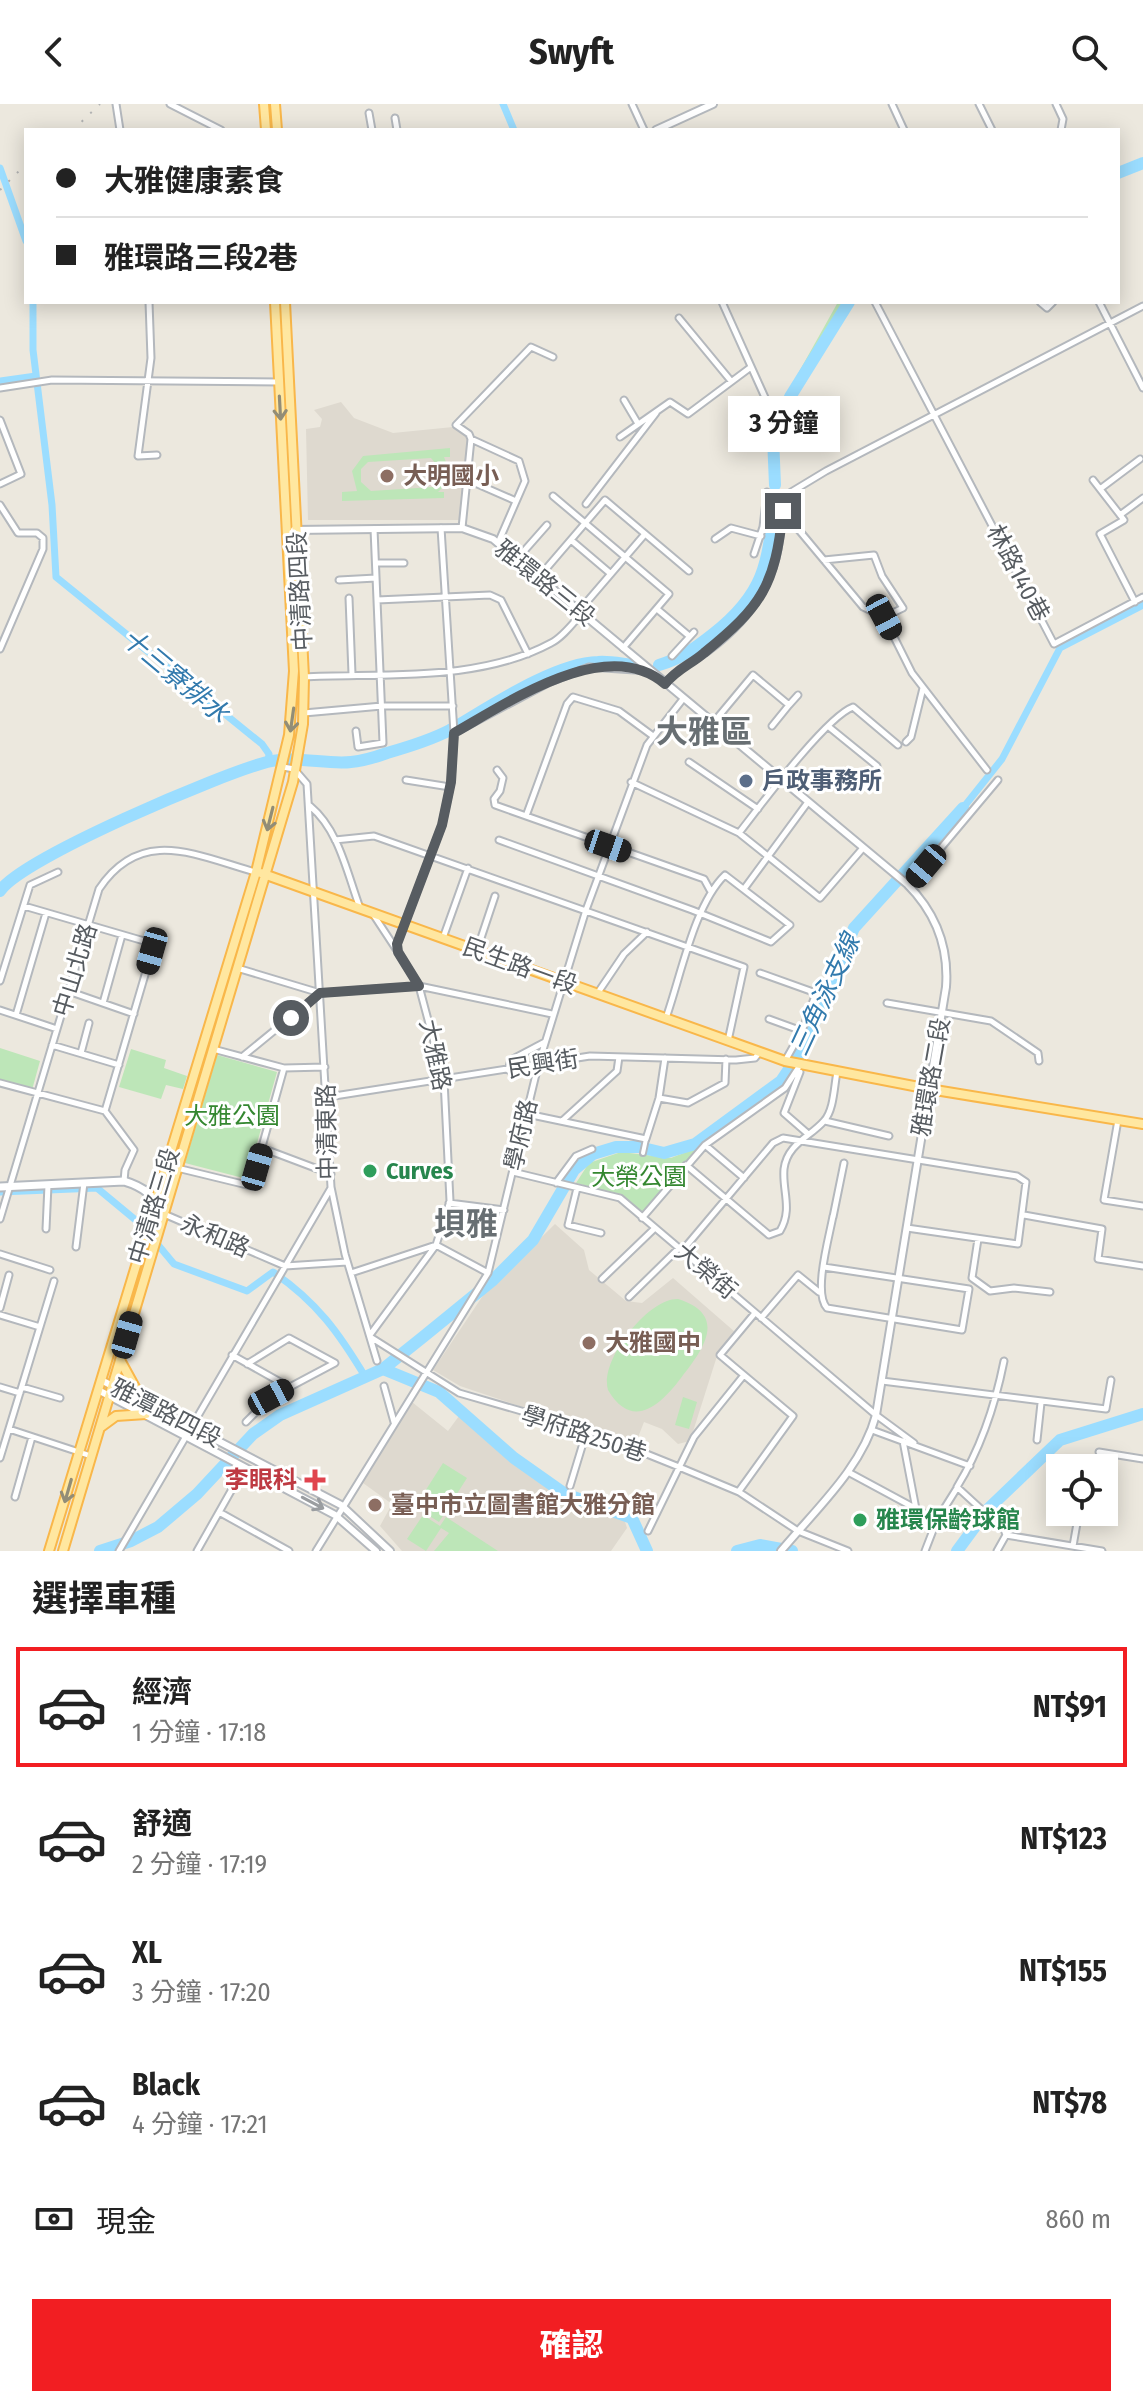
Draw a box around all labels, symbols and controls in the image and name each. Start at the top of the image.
icon: back [32,30,76,74]
text: Swyft [529,30,614,74]
icon: search [1067,30,1111,74]
text: 大雅健康素食 [104,163,284,199]
text: 雅環路三段2巷 [104,240,298,276]
one-way arrow [273,394,288,421]
callout: 3 分鐘 [727,395,839,451]
text: 3 分鐘 [749,408,819,439]
place label: 大明國小 [403,462,499,490]
marker: 大明國小 [378,467,396,485]
route end [765,493,801,529]
street label: 林路140巷 [981,520,1055,626]
street label: 中清路四段 [283,530,317,652]
street label: 雅環路三段 [490,534,600,632]
car [862,590,906,644]
water label: 十三寮排水 [115,622,236,730]
one-way arrow [284,706,299,733]
district label: 大雅區 [656,713,752,751]
place label: 戶政事務所 [762,767,882,795]
marker: 戶政事務所 [737,772,755,790]
one-way arrow [261,806,276,832]
car [581,827,635,865]
car [901,840,951,892]
street label: 中山北路 [48,920,102,1020]
car [134,925,170,977]
water label: 三角泳支線 [783,927,868,1060]
street label: 民生路一段 [459,932,581,1000]
route start [273,1000,309,1036]
street label: 雅環路二段 [907,1015,955,1139]
street label: 大雅路 [414,1017,456,1093]
street label: 民興街 [505,1045,581,1083]
street label: 中清東路 [312,1084,342,1180]
street label: 學府路 [499,1097,543,1173]
park label: 大雅公園 [184,1102,280,1130]
car [239,1141,275,1193]
street label: 中清路三段 [123,1145,185,1267]
place label: Curves [386,1157,454,1185]
marker: Curves [361,1162,379,1180]
park label: 大榮公園 [591,1163,687,1191]
district label: 垻雅 [434,1205,498,1243]
street label: 永和路 [176,1209,254,1263]
street label: 大榮街 [669,1237,743,1305]
car [109,1309,145,1361]
place label: 大雅國中 [605,1329,701,1357]
marker: 大雅國中 [580,1334,598,1352]
street label: 雅潭路四段 [106,1373,226,1453]
car [244,1375,298,1419]
street label: 學府路250巷 [518,1401,650,1467]
map controls [1046,1454,1118,1526]
button: locate [1046,1454,1118,1526]
place label: 李眼科 [225,1466,297,1494]
marker: 李眼科 [304,1469,326,1491]
one-way arrow [60,1478,75,1504]
place label: 臺中市立圖書館大雅分館 [391,1491,655,1519]
one-way arrow [300,1496,324,1512]
marker: 臺中市立圖書館大雅分館 [366,1496,384,1514]
place label: 雅環保齡球館 [876,1506,1020,1534]
marker: 雅環保齡球館 [851,1511,869,1529]
text: 選擇車種 [32,1577,176,1621]
icon: car [36,1671,108,1743]
text: 經濟 [132,1674,192,1710]
text: NT$91 [1033,1689,1107,1725]
text: 1 分鐘 · 17:18 [132,1717,266,1748]
icon: car [36,1803,108,1875]
text: 舒適 [132,1806,192,1842]
text: NT$123 [1020,1821,1107,1857]
text: 2 分鐘 · 17:19 [132,1849,267,1880]
icon: car [36,1935,108,2007]
text: XL [132,1935,162,1971]
text: NT$155 [1019,1953,1107,1989]
text: 3 分鐘 · 17:20 [132,1977,271,2008]
icon: car [36,2067,108,2139]
text: Black [132,2067,200,2103]
text: NT$78 [1032,2085,1107,2121]
text: 4 分鐘 · 17:21 [132,2109,268,2140]
icon: cash [32,2197,76,2241]
text: 現金 [96,2204,156,2240]
text: 860 m [1045,2204,1111,2235]
button: 確認 [32,2299,1111,2391]

